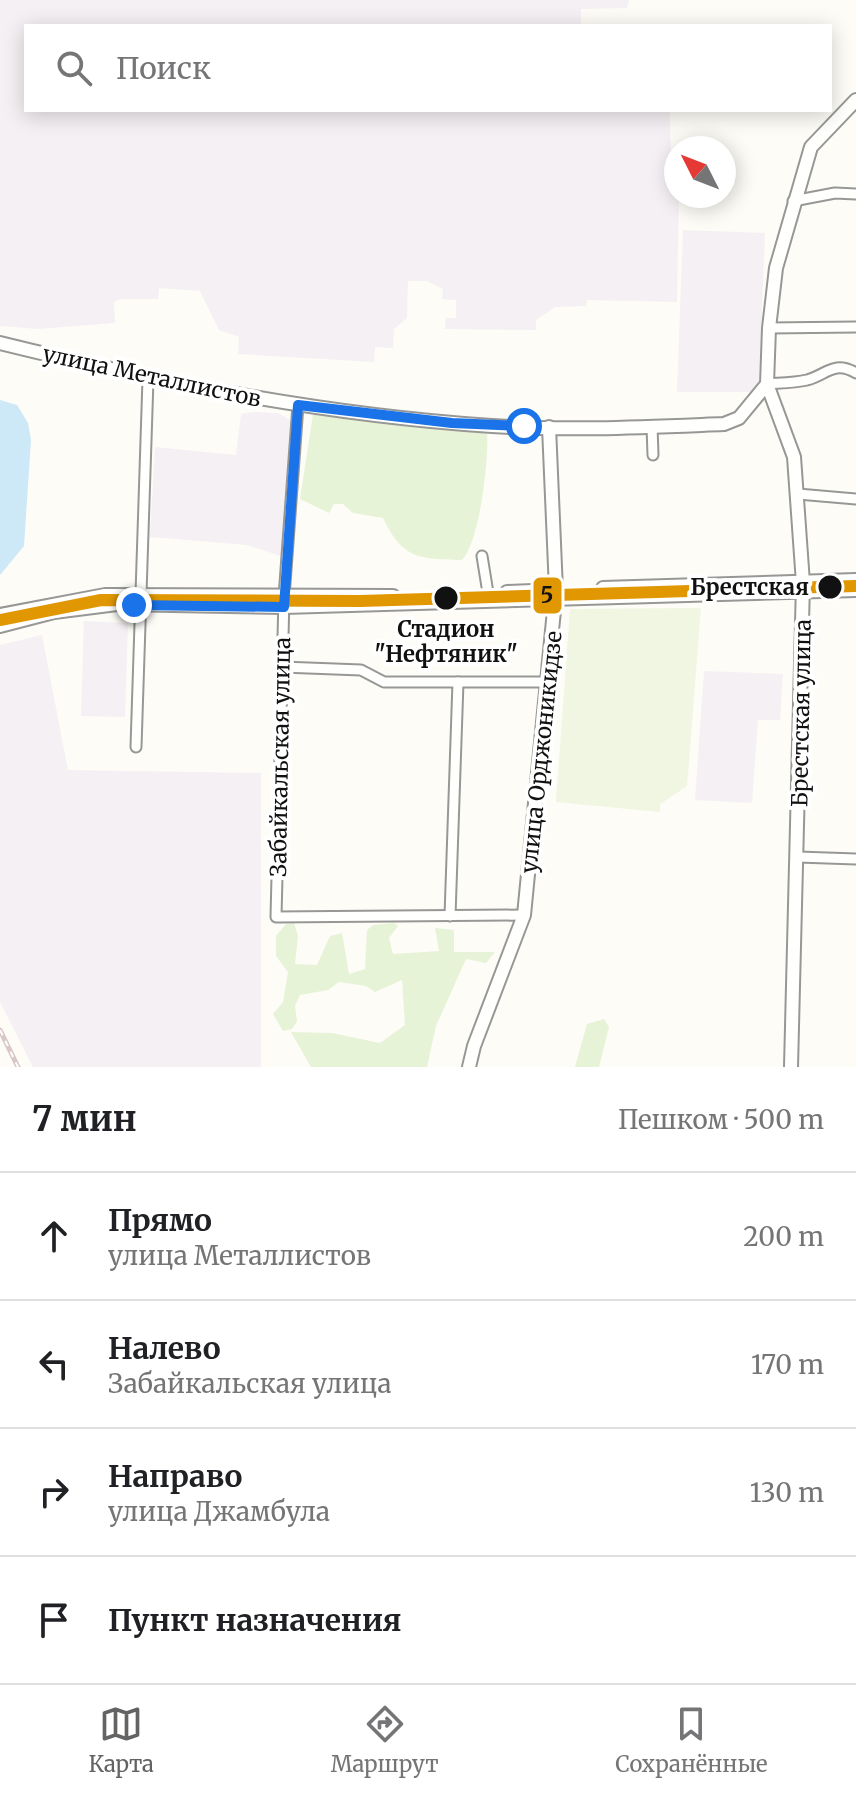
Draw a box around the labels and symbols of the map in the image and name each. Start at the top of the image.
north arrow [664,136,736,208]
street label: улица Металлистов [40,339,264,413]
route start [506,408,542,444]
place label: Брестская [690,573,809,601]
marker: Брестская [816,573,844,601]
line badge: 5 [532,576,563,615]
text: 5 [541,581,553,609]
marker: Стадион "Нефтяник" [432,584,460,612]
route end [116,587,152,623]
place label: Стадион "Нефтяник" [374,615,518,668]
street label: Брестская улица [785,619,817,807]
street label: улица Орджоникидзе [514,629,568,875]
street label: Забайкальская улица [264,637,296,877]

